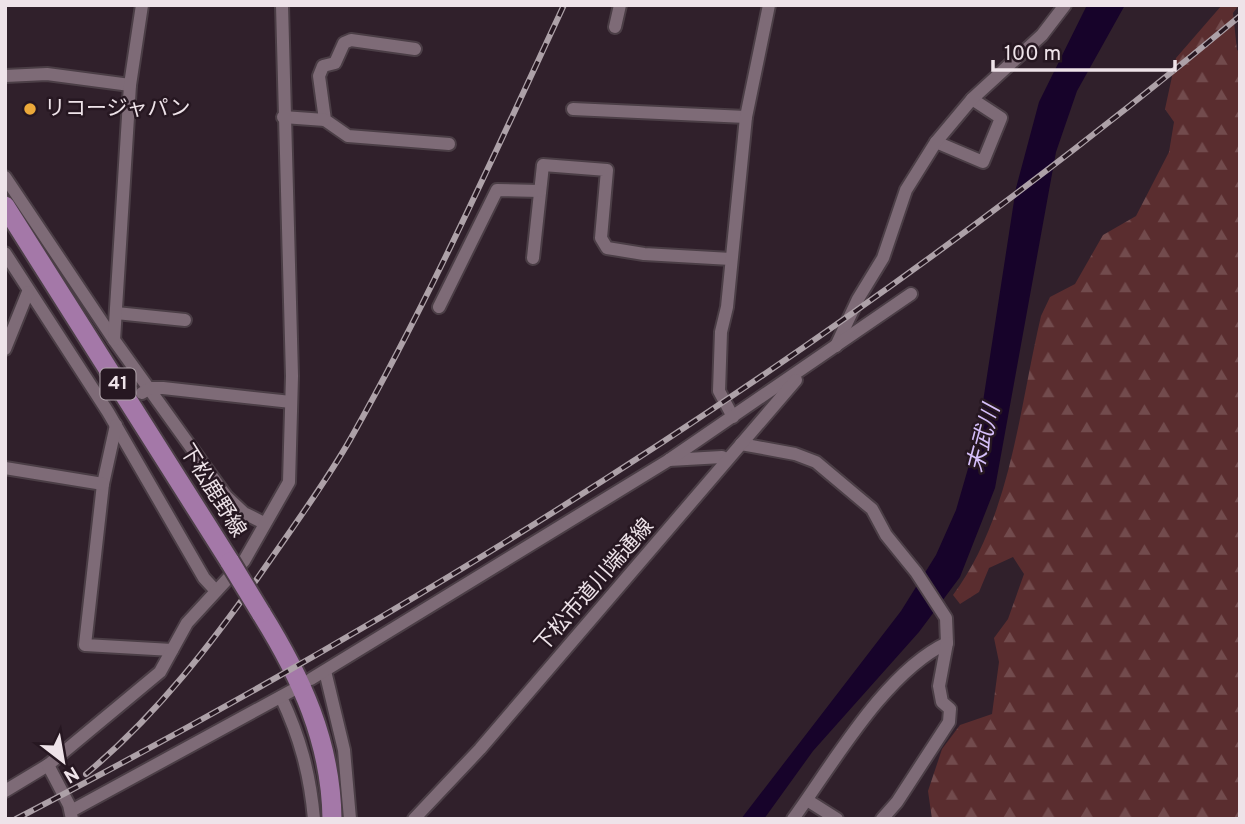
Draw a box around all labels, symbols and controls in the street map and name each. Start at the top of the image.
scale bar [993,28,1175,72]
text: 100 m [1004,41,1061,68]
place label: リコージャパン [44,96,191,123]
marker: リコージャパン [22,101,38,117]
road number: 41 [100,368,136,400]
water label: 末武川 [962,399,1009,476]
street label: 下松鹿野線 [173,439,251,543]
street label: 下松市道川端通線 [530,514,660,658]
north arrow [28,726,98,796]
text: N [59,760,83,788]

